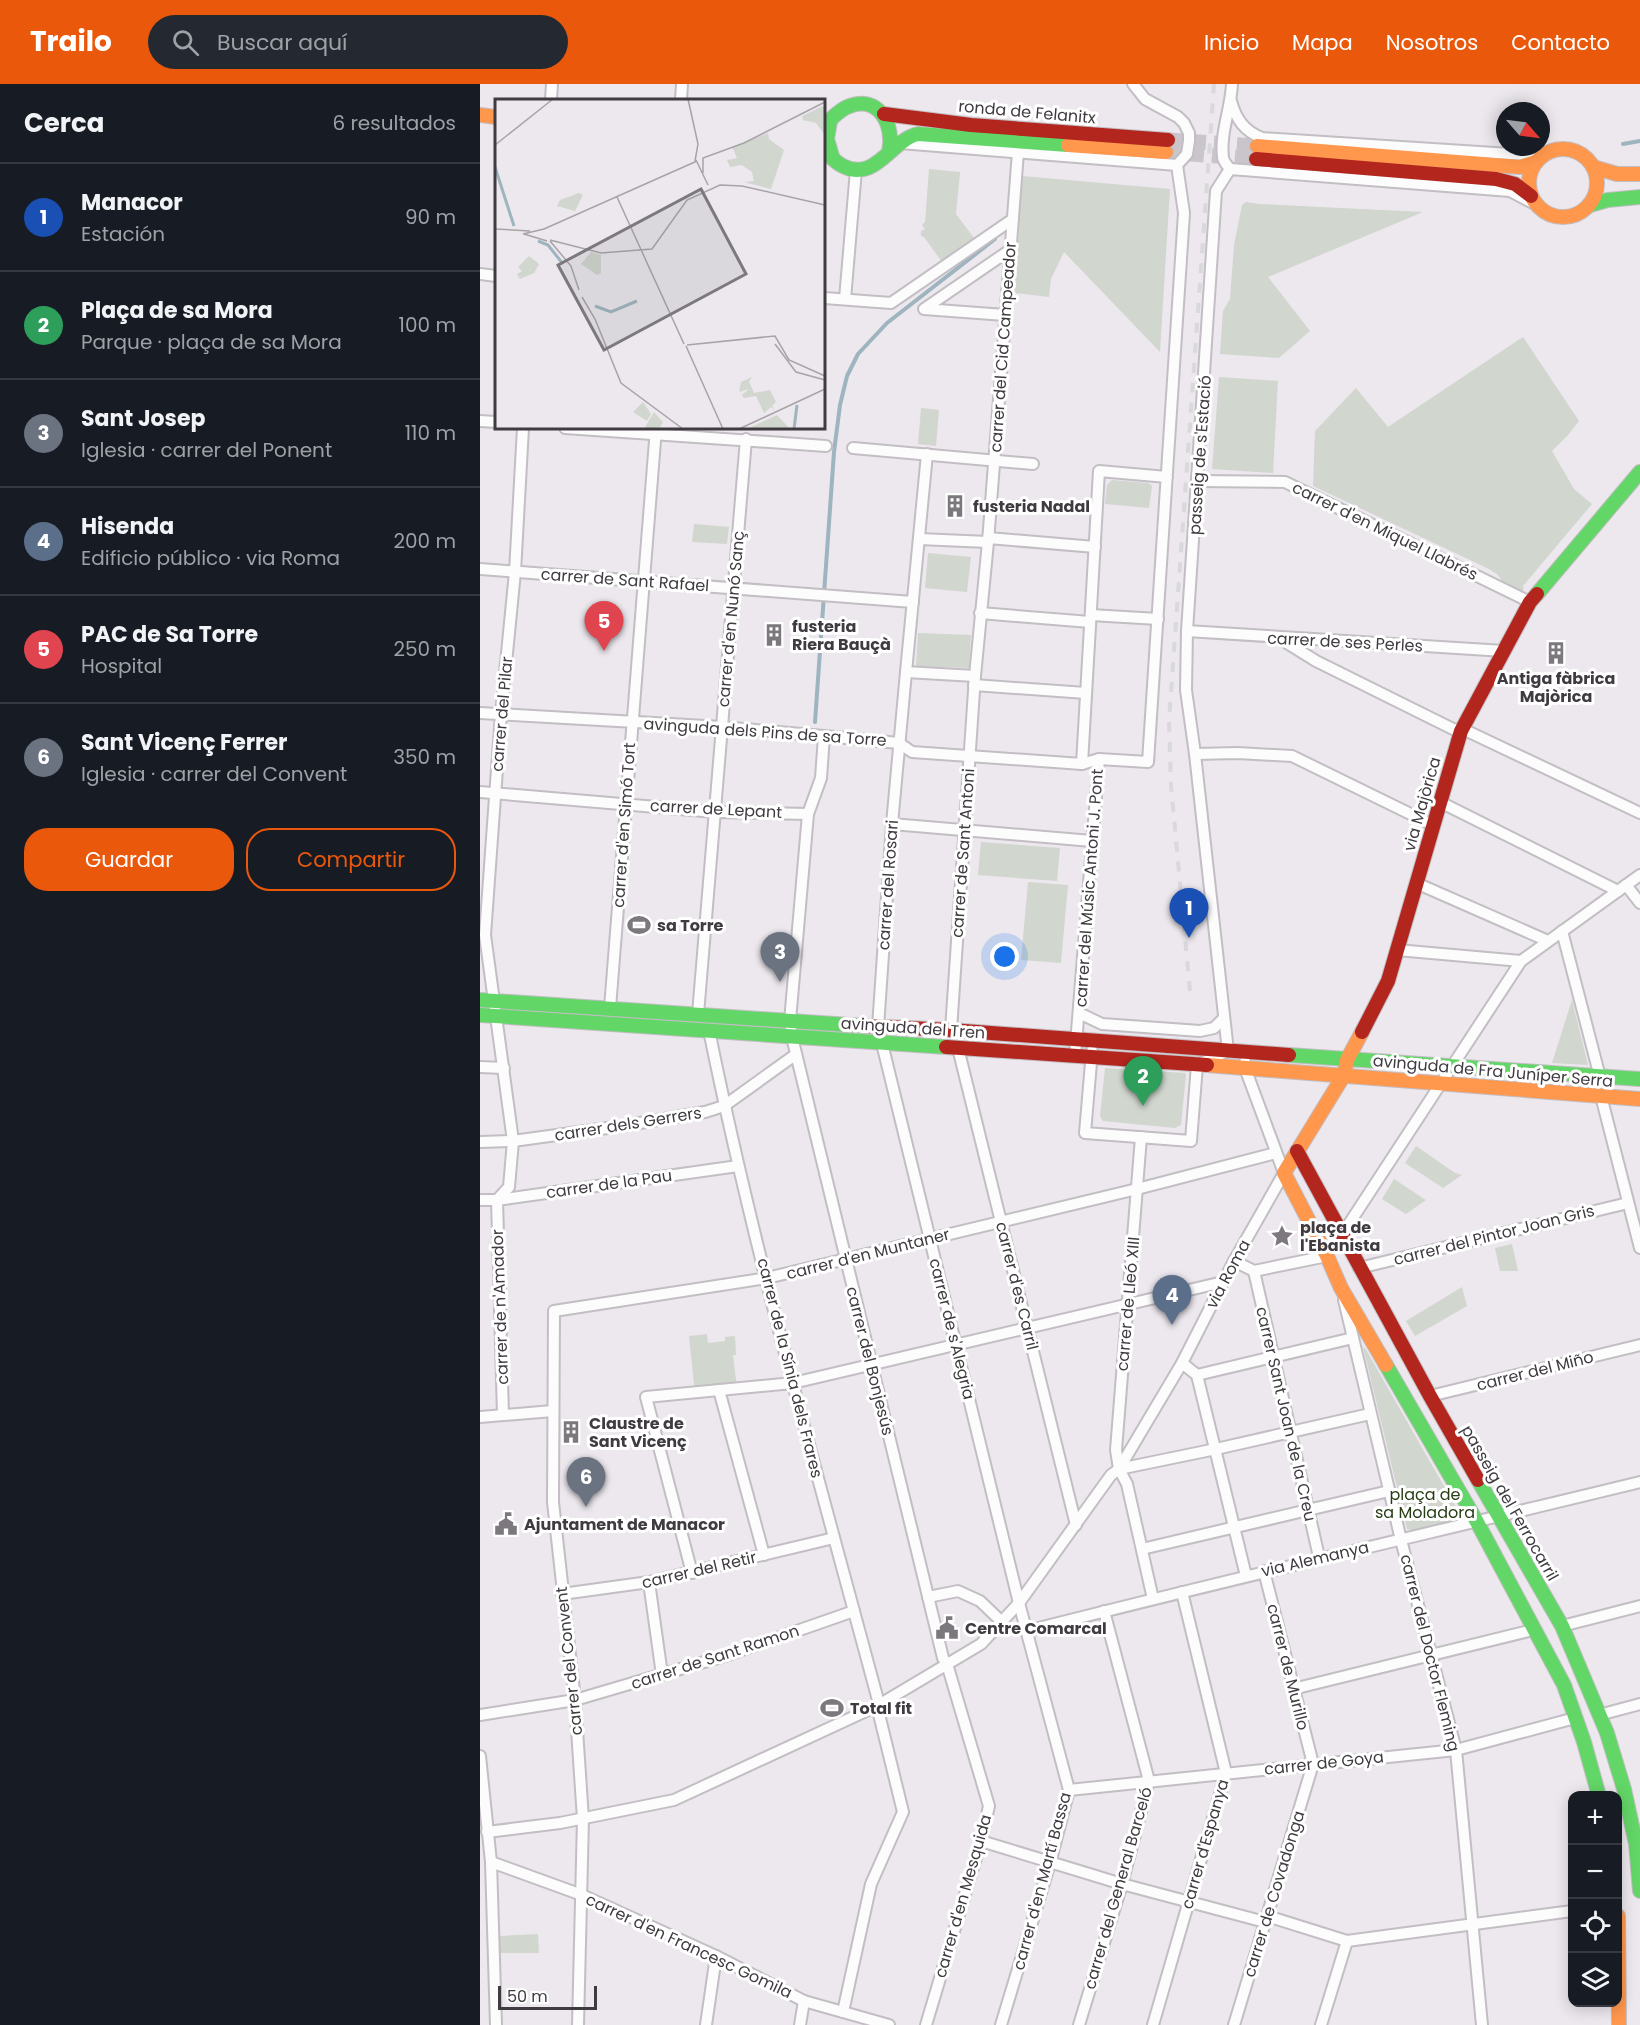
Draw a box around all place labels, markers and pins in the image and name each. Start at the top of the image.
building icon: fusteria Nadal [942,493,968,519]
place label: fusteria Nadal [973,495,1090,518]
pin: 5 [584,602,624,651]
place label: fusteria Riera Bauçà [792,615,891,656]
building icon: fusteria Riera Bauçà [761,622,787,648]
building icon: Antiga fàbrica Majòrica [1543,640,1569,666]
place label: Antiga fàbrica Majòrica [1497,667,1615,708]
pin: 1 [1170,888,1208,938]
sports icon: sa Torre [626,912,652,938]
place label: sa Torre [657,914,724,937]
pin: 3 [760,932,800,982]
pin: 2 [1124,1056,1162,1106]
place label: plaça de l'Ebanista [1300,1216,1380,1257]
place icon: plaça de l'Ebanista [1269,1223,1295,1249]
pin: 4 [1152,1276,1192,1325]
place label: Claustre de Sant Vicenç [589,1412,687,1453]
building icon: Claustre de Sant Vicenç [558,1419,584,1445]
pin: 6 [566,1458,606,1507]
public building icon: Ajuntament de Manacor [493,1511,519,1537]
place label: Ajuntament de Manacor [524,1513,725,1536]
public building icon: Centre Comarcal [934,1615,960,1641]
place label: Centre Comarcal [965,1617,1107,1640]
sports icon: Total fit [819,1695,845,1721]
place label: Total fit [850,1697,912,1720]

